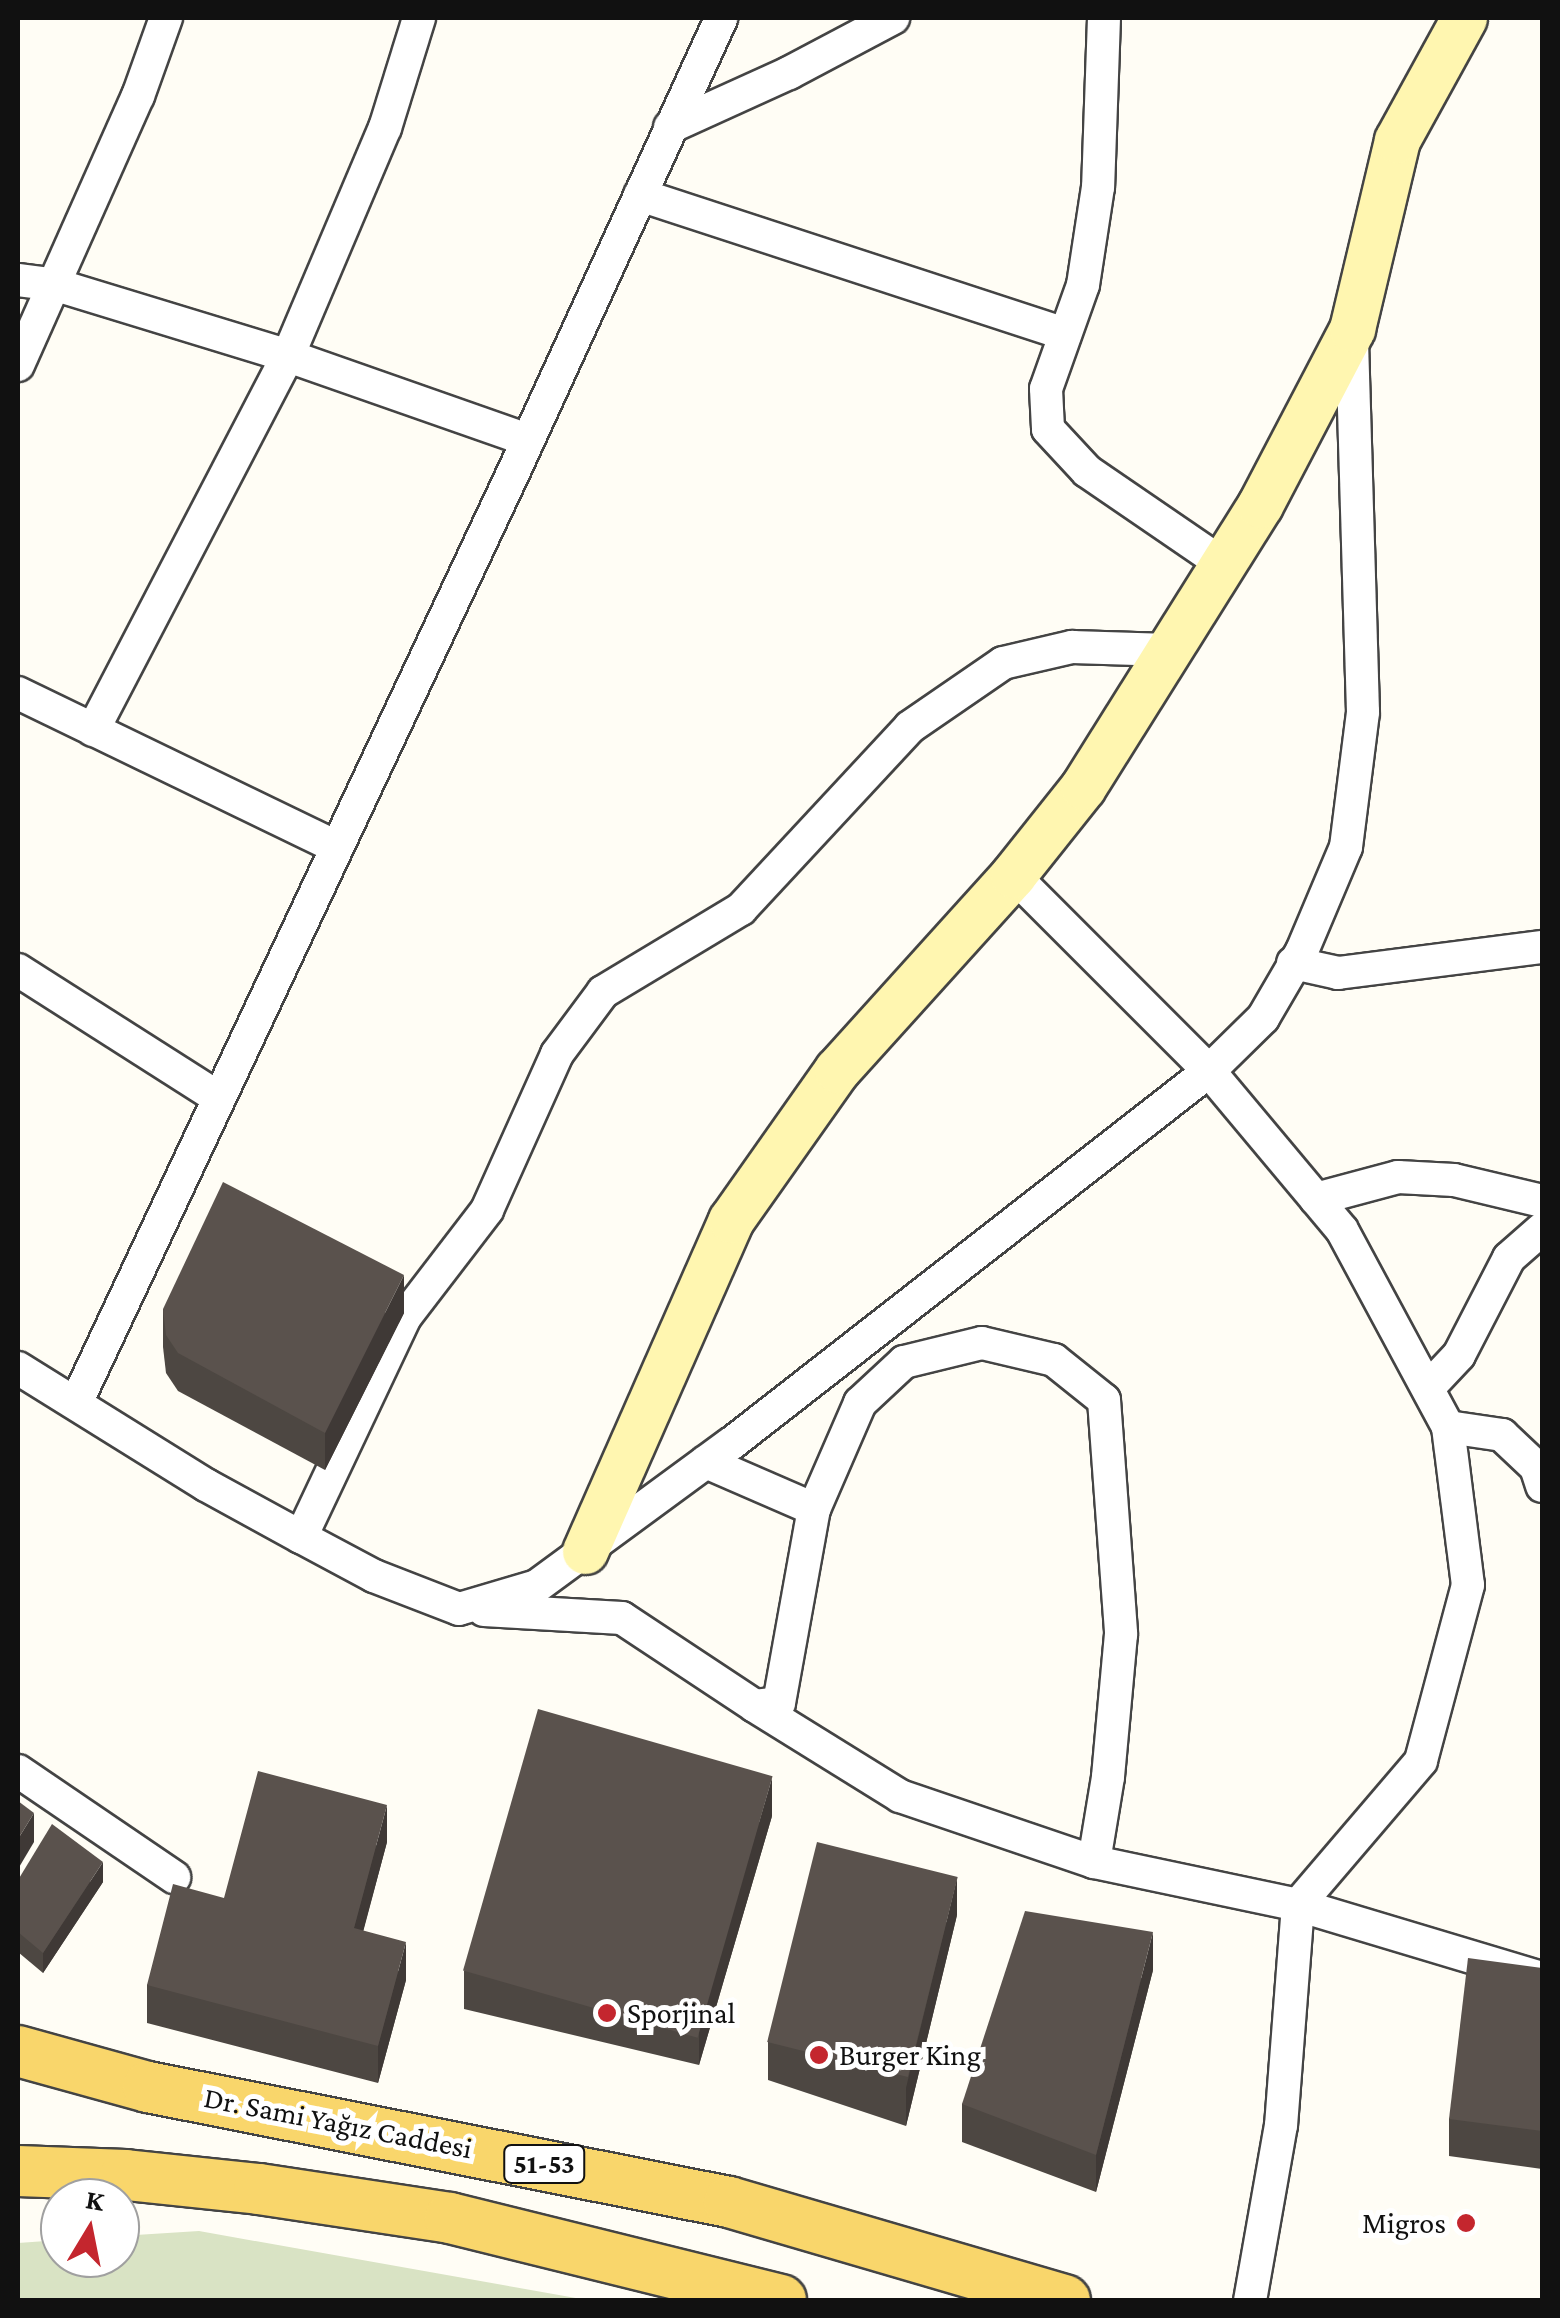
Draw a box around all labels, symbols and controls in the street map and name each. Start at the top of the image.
place label: Sporjinal [627,1995,735,2031]
marker: Sporjinal [596,2002,618,2024]
place label: Burger King [839,2037,981,2073]
marker: Burger King [808,2044,830,2066]
street label: Dr. Sami Yağız Caddesi [201,2079,475,2167]
road number: 51-53 [502,2141,586,2187]
north arrow [40,2178,140,2278]
text: K [83,2183,106,2217]
place label: Migros [1362,2205,1446,2241]
marker: Migros [1455,2212,1477,2234]

